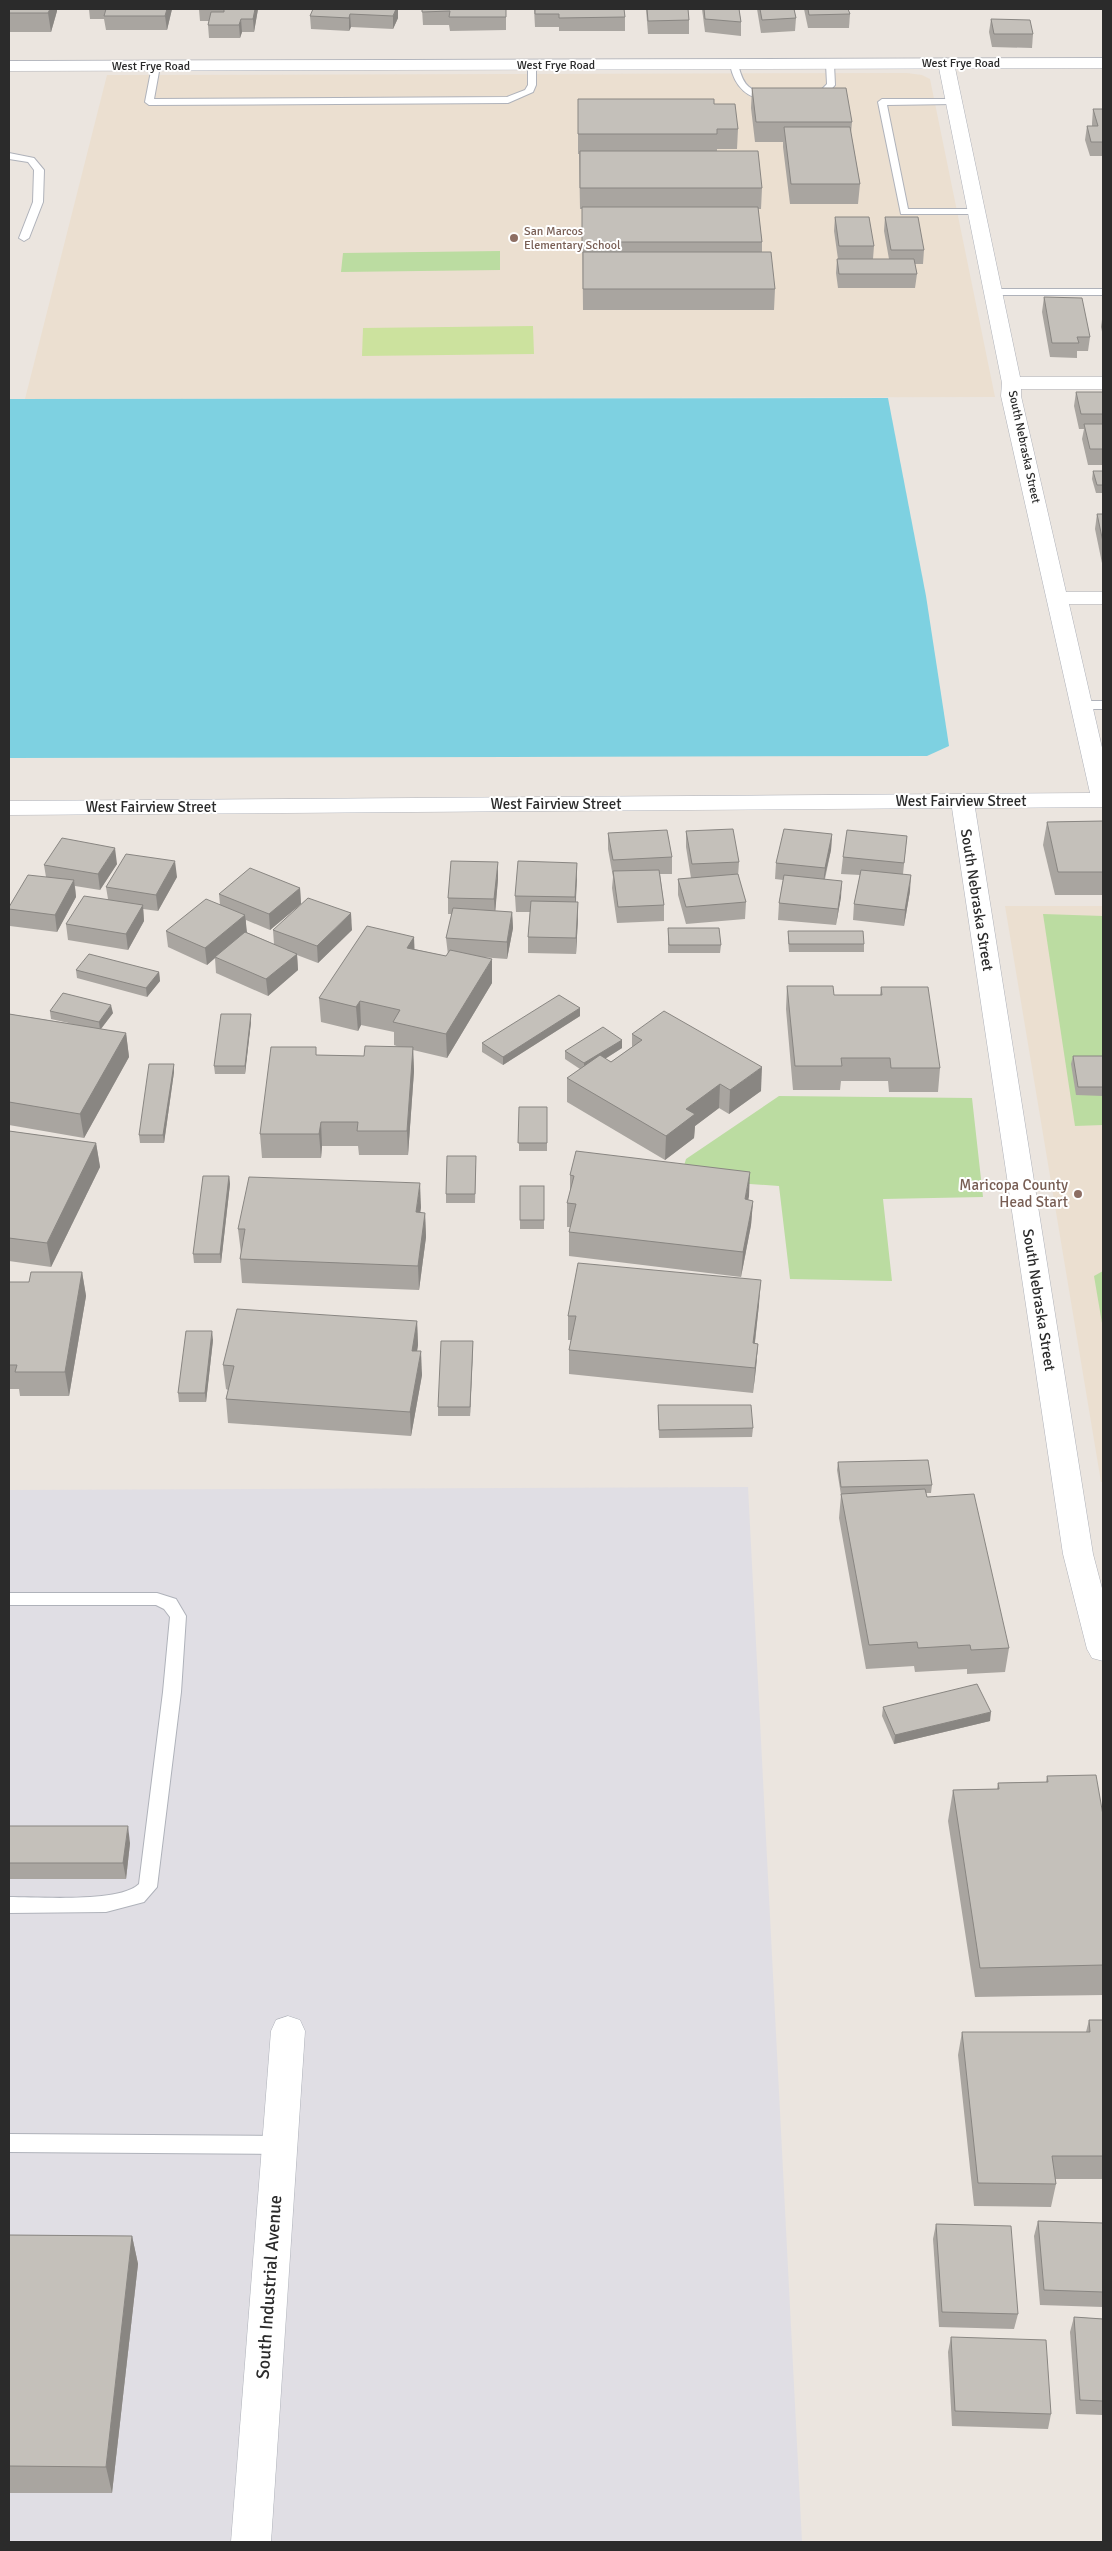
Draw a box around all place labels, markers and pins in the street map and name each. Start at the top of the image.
place label: San Marcos Elementary School [524,224,621,253]
marker: San Marcos Elementary School [508,232,520,244]
place label: Maricopa County Head Start [959,1176,1068,1211]
marker: Maricopa County Head Start [1072,1188,1084,1200]

